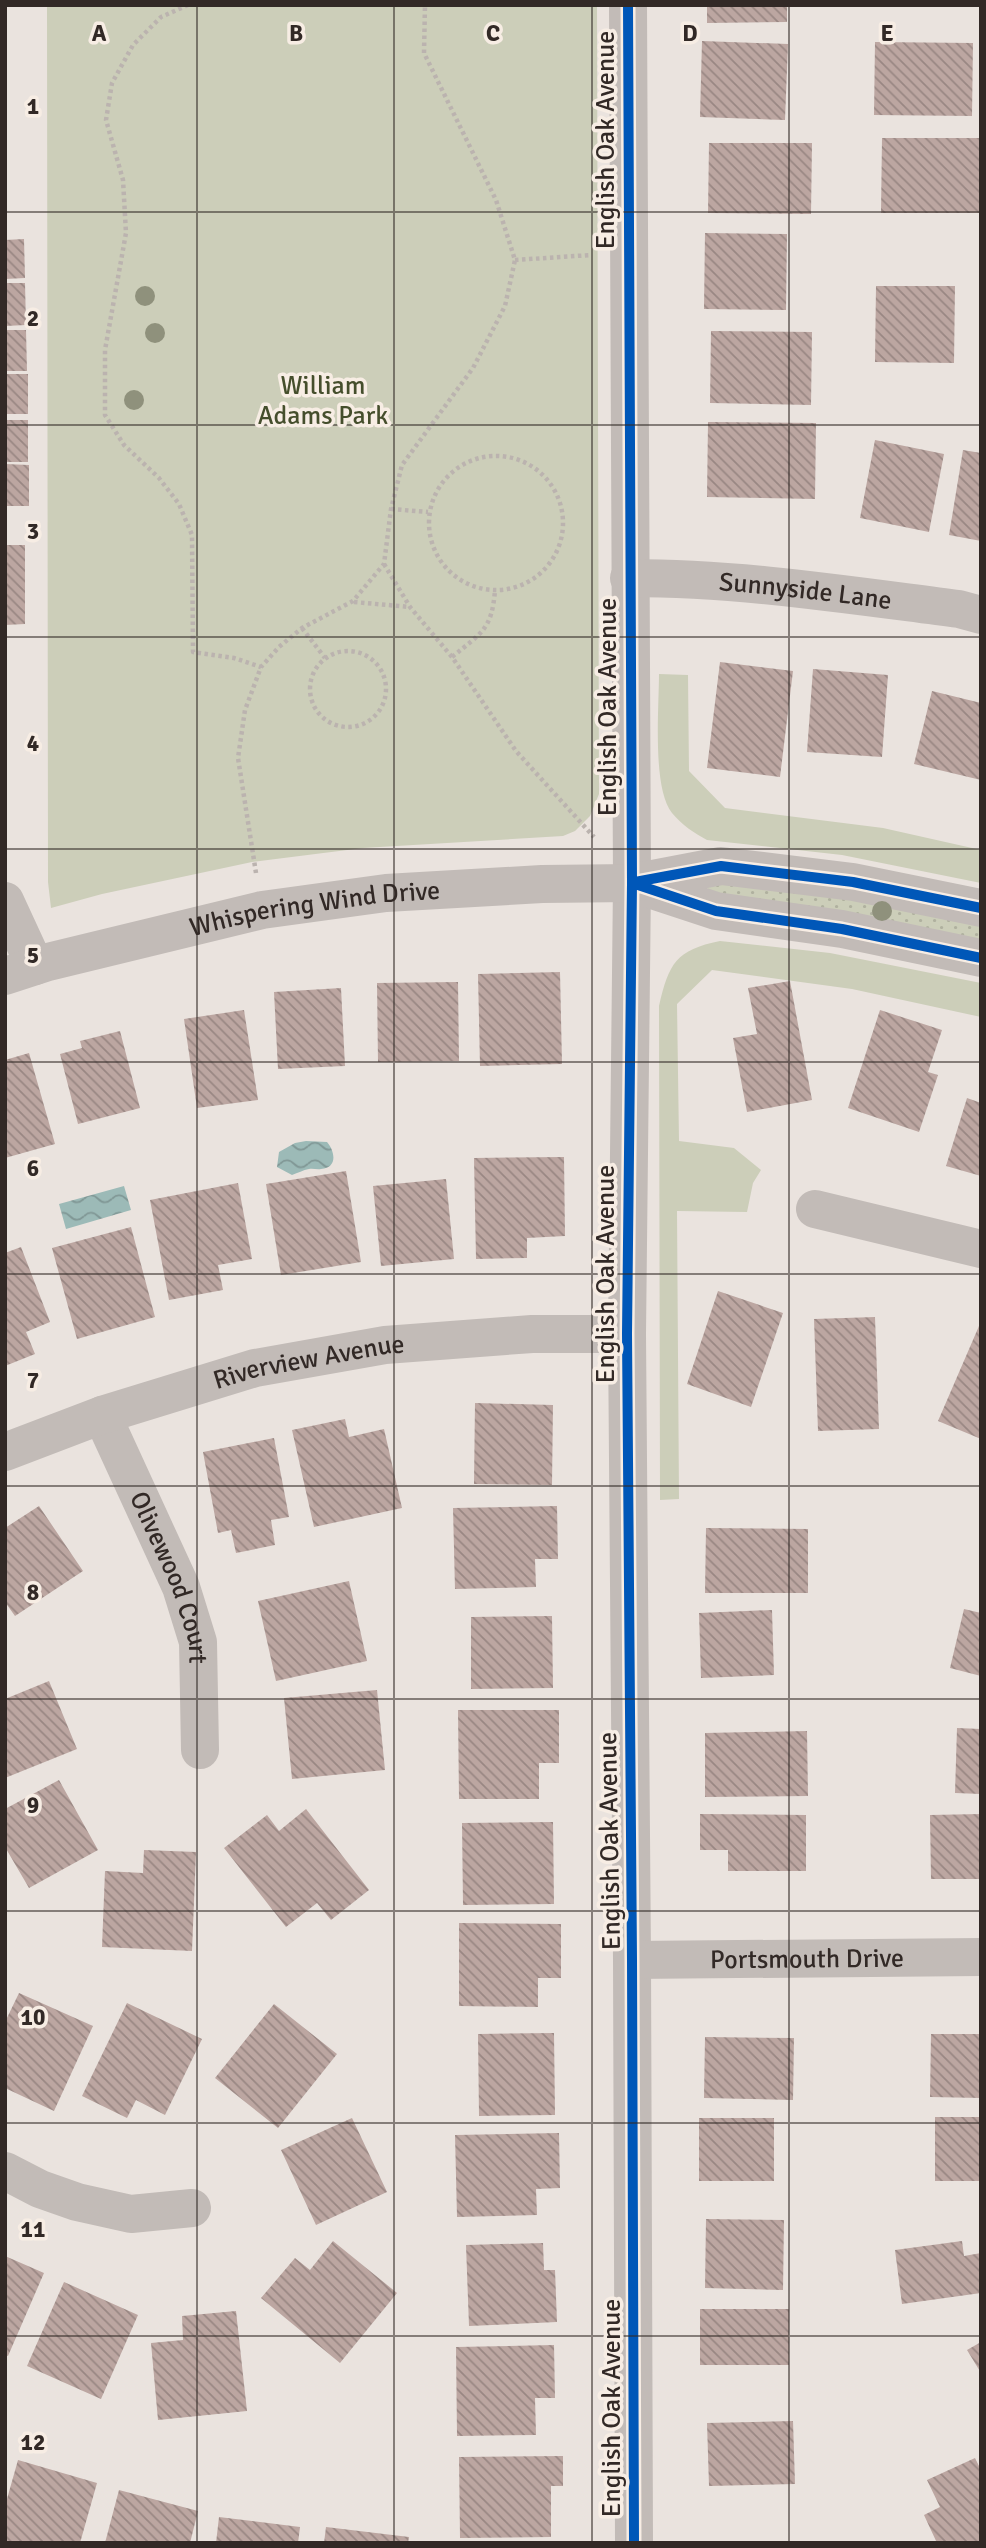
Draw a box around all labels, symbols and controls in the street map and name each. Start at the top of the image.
text: A [92,19,107,48]
text: B [289,19,303,48]
text: C [486,19,500,48]
text: D [682,19,698,48]
text: E [880,19,894,48]
street label: English Oak Avenue [590,31,622,249]
text: 1 [27,92,39,121]
text: 2 [27,304,39,333]
park label: William Adams Park [258,370,388,432]
text: 3 [27,517,39,546]
street label: Sunnyside Lane [718,566,894,617]
street label: English Oak Avenue [592,598,624,816]
text: 4 [27,729,39,758]
street label: Whispering Wind Drive [186,875,441,944]
text: 5 [27,941,39,970]
text: 6 [27,1154,39,1183]
street label: English Oak Avenue [590,1165,622,1383]
street label: Riverview Avenue [209,1329,406,1397]
text: 7 [27,1366,39,1395]
street label: Olivewood Court [122,1486,213,1664]
text: 8 [27,1578,39,1607]
street label: English Oak Avenue [592,1731,628,1950]
text: 9 [27,1791,39,1820]
street label: Portsmouth Drive [710,1943,904,1976]
text: 10 [21,2003,45,2032]
text: 11 [21,2215,45,2244]
street label: English Oak Avenue [596,2299,628,2517]
text: 12 [21,2428,45,2457]

